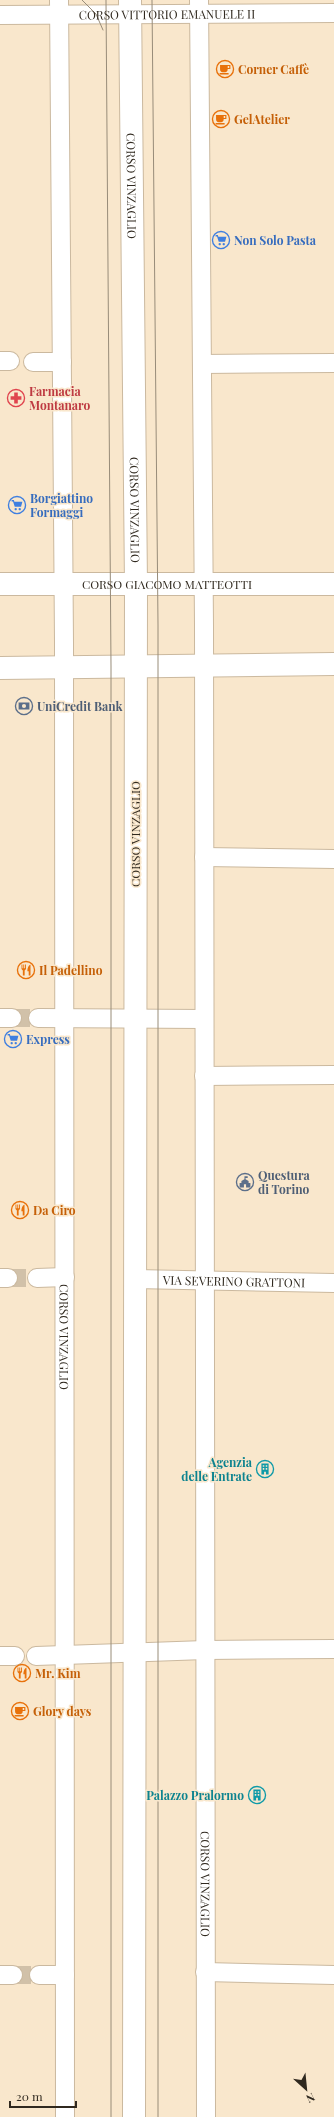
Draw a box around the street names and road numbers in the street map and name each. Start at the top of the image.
street label: CORSO VITTORIO EMANUELE II [79,5,255,23]
street label: CORSO VINZAGLIO [123,133,140,239]
street label: CORSO VINZAGLIO [127,457,144,563]
street label: CORSO GIACOMO MATTEOTTI [82,576,252,592]
street label: CORSO VINZAGLIO [127,781,143,887]
street label: VIA SEVERINO GRATTONI [162,1272,305,1290]
street label: CORSO VINZAGLIO [56,1284,73,1390]
street label: CORSO VINZAGLIO [198,1831,214,1937]

